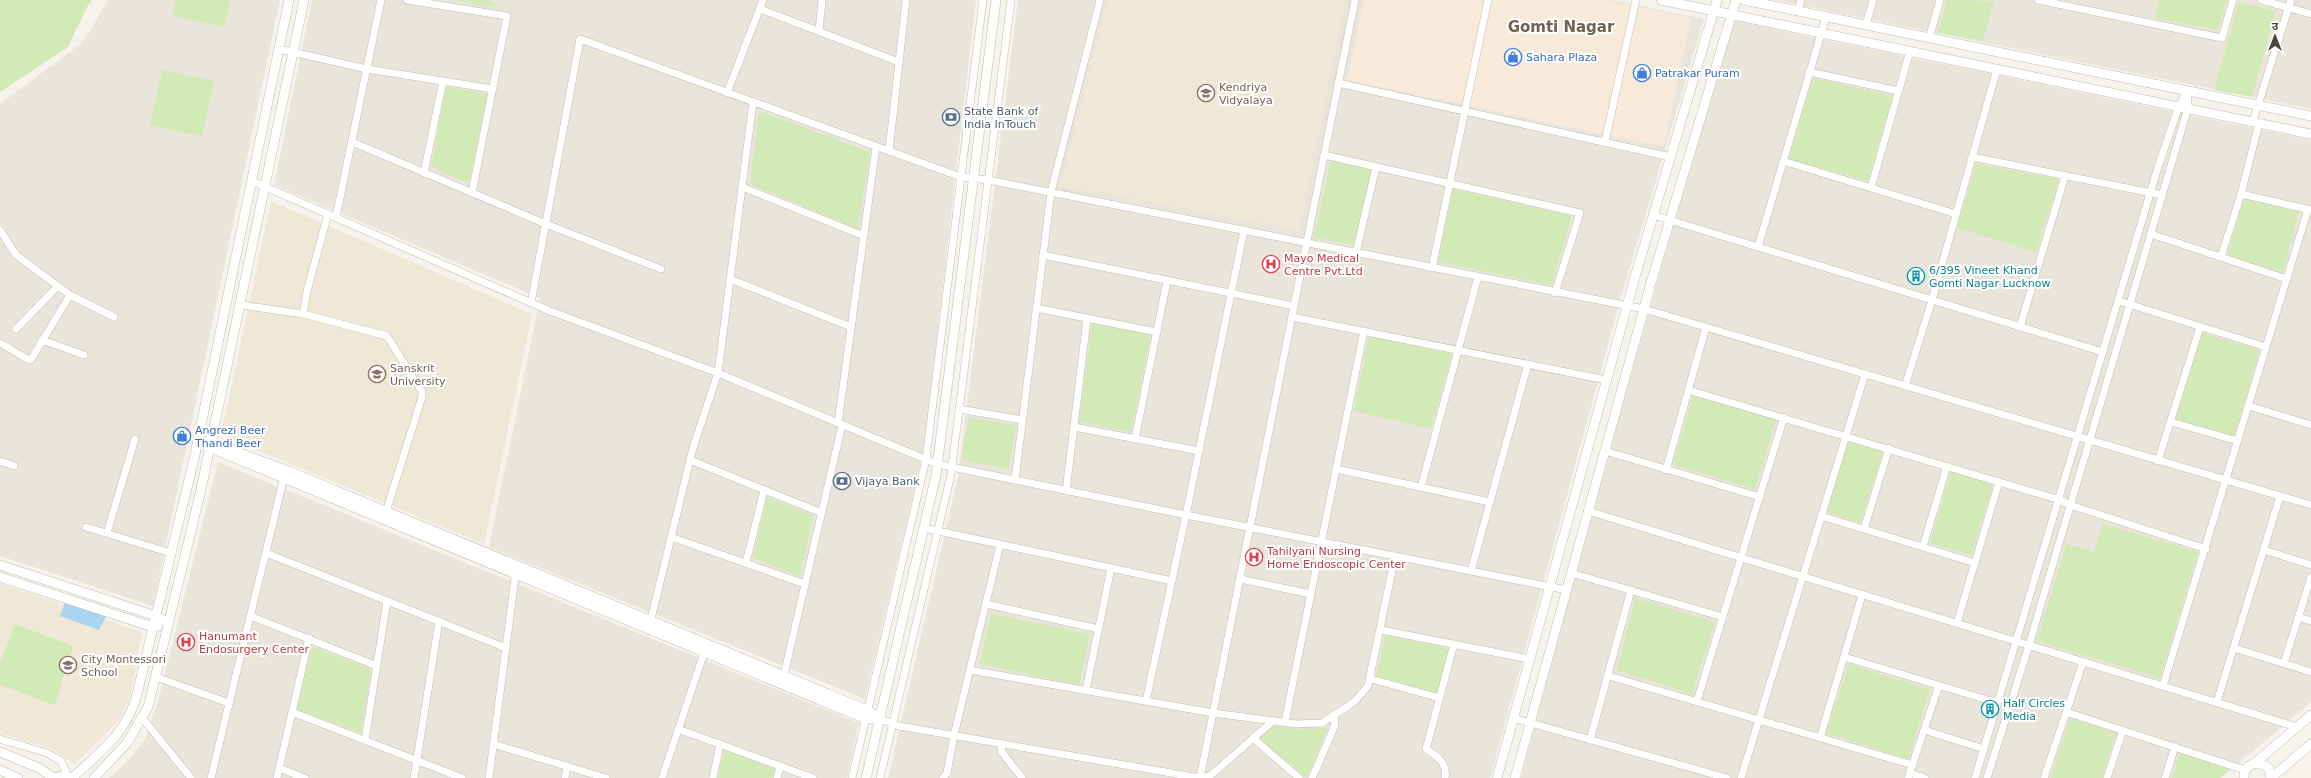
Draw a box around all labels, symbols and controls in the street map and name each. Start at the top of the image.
north arrow [2255,16,2295,56]
district label: Gomti Nagar [1508,18,1615,36]
text: उ [2272,20,2279,33]
shop icon: Sahara Plaza [1503,47,1523,67]
place label: Sahara Plaza [1526,51,1597,64]
shop icon: Patrakar Puram [1632,63,1652,83]
place label: Patrakar Puram [1655,67,1740,80]
place label: Kendriya Vidyalaya [1219,81,1273,107]
school or university icon: Kendriya Vidyalaya [1196,83,1216,103]
place label: State Bank of India InTouch [964,105,1039,131]
bank icon: State Bank of India InTouch [941,107,961,127]
place label: Mayo Medical Centre Pvt.Ltd [1284,252,1363,278]
hospital icon: Mayo Medical Centre Pvt.Ltd [1261,254,1281,274]
place label: 6/395 Vineet Khand Gomti Nagar Lucknow [1929,264,2051,290]
building icon: 6/395 Vineet Khand Gomti Nagar Lucknow [1906,266,1926,286]
place label: Sanskrit University [390,362,446,388]
school or university icon: Sanskrit University [367,364,387,384]
place label: Angrezi Beer Thandi Beer [194,424,266,450]
shop icon: Angrezi Beer Thandi Beer [172,426,192,446]
bank icon: Vijaya Bank [832,471,852,491]
place label: Vijaya Bank [855,475,920,488]
place label: Tahilyani Nursing Home Endoscopic Center [1266,545,1406,571]
hospital icon: Tahilyani Nursing Home Endoscopic Center [1244,547,1264,567]
place label: Hanumant Endosurgery Center [199,630,309,656]
hospital icon: Hanumant Endosurgery Center [176,632,196,652]
place label: City Montessori School [81,653,166,679]
school or university icon: City Montessori School [58,655,78,675]
place label: Half Circles Media [2003,697,2065,723]
building icon: Half Circles Media [1980,699,2000,719]

